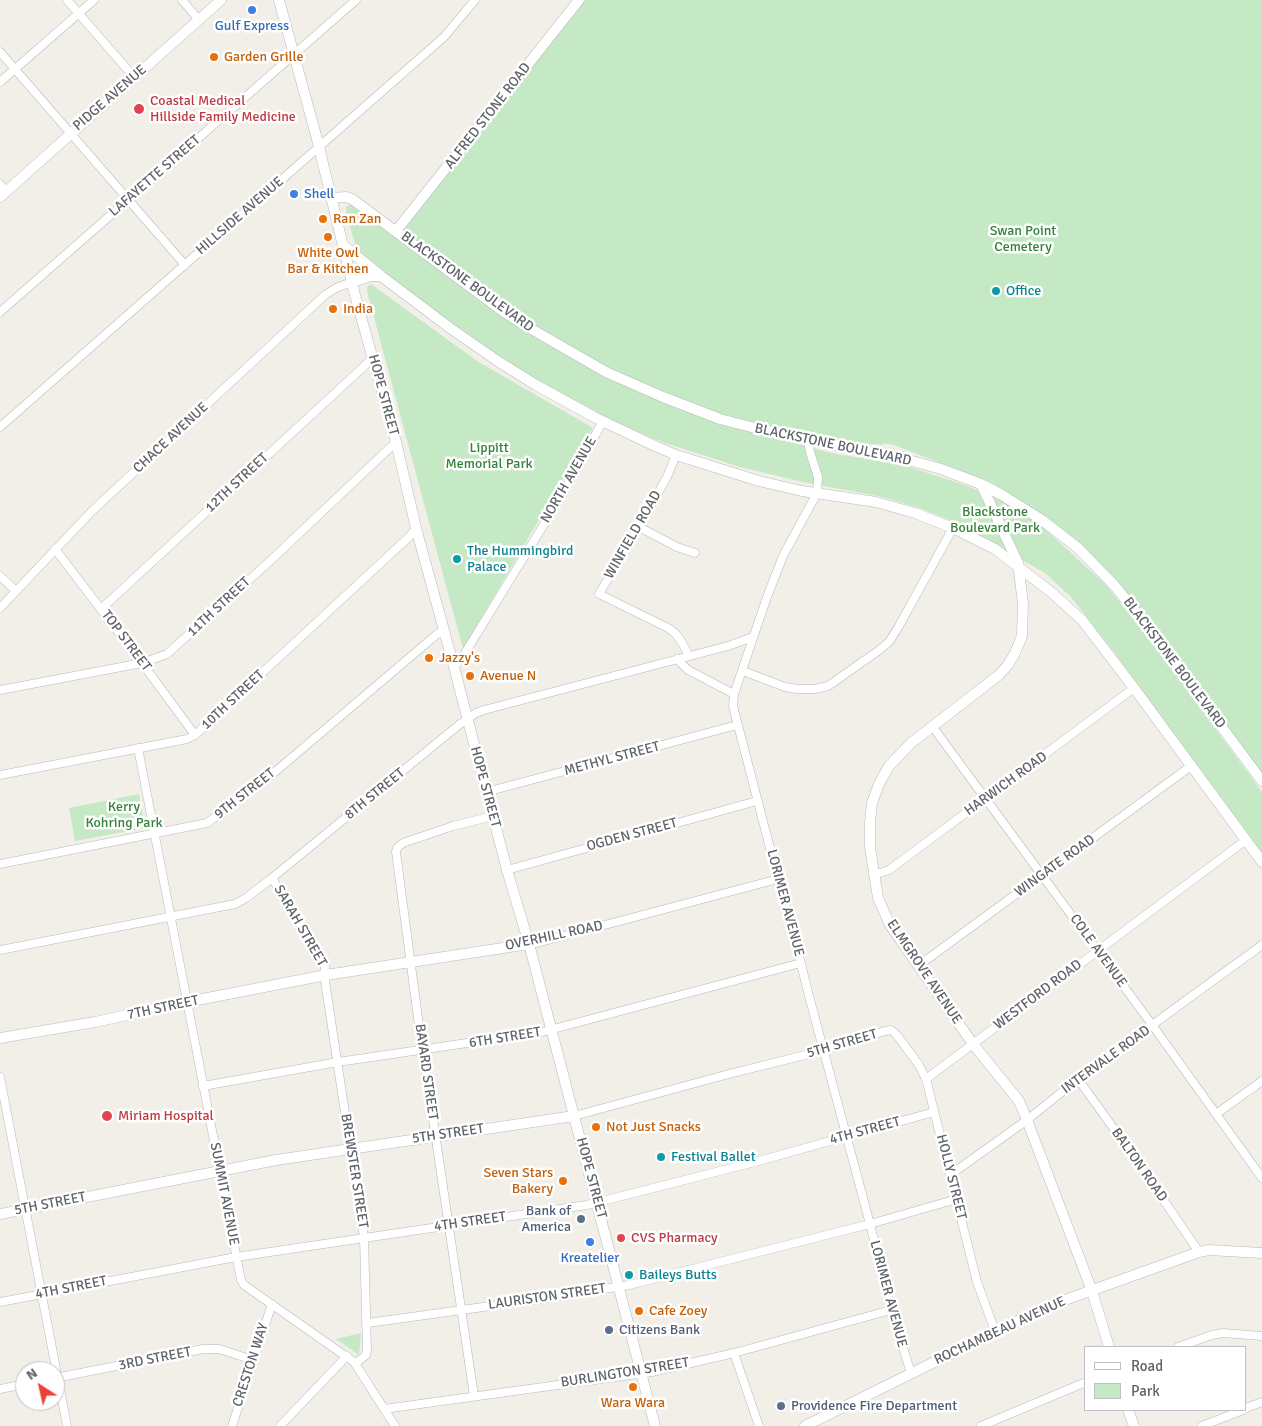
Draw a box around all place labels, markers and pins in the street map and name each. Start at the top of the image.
marker: Gulf Express [246,4,258,16]
place label: Gulf Express [215,18,289,34]
place label: Garden Grille [224,49,303,65]
marker: Garden Grille [208,51,220,63]
place label: Coastal Medical Hillside Family Medicine [150,93,296,125]
marker: Coastal Medical Hillside Family Medicine [132,102,146,116]
place label: Shell [304,186,334,202]
marker: Shell [288,188,300,200]
place label: Ran Zan [333,211,382,227]
marker: Ran Zan [317,213,329,225]
marker: White Owl Bar & Kitchen [322,231,334,243]
place label: White Owl Bar & Kitchen [287,245,369,278]
place label: Office [1006,283,1041,299]
marker: Office [990,285,1002,297]
place label: India [343,301,373,317]
marker: India [327,303,339,315]
place label: The Hummingbird Palace [467,543,573,576]
marker: The Hummingbird Palace [451,553,463,565]
place label: Jazzy's [439,650,480,666]
marker: Jazzy's [423,652,435,664]
place label: Avenue N [480,668,536,684]
marker: Avenue N [464,670,476,682]
place label: Miriam Hospital [118,1108,214,1124]
marker: Miriam Hospital [100,1109,114,1123]
place label: Not Just Snacks [606,1119,701,1135]
marker: Not Just Snacks [590,1121,602,1133]
place label: Festival Ballet [671,1149,756,1165]
marker: Festival Ballet [655,1151,667,1163]
place label: Seven Stars Bakery [483,1165,553,1198]
marker: Seven Stars Bakery [557,1175,569,1187]
place label: Bank of America [521,1203,571,1236]
marker: Bank of America [575,1213,587,1225]
place label: CVS Pharmacy [631,1230,718,1246]
marker: CVS Pharmacy [615,1232,627,1244]
marker: Kreatelier [584,1236,596,1248]
place label: Kreatelier [561,1250,619,1266]
place label: Baileys Butts [639,1267,717,1283]
marker: Baileys Butts [623,1269,635,1281]
place label: Cafe Zoey [649,1303,707,1319]
marker: Cafe Zoey [633,1305,645,1317]
place label: Citizens Bank [619,1322,700,1338]
marker: Citizens Bank [603,1324,615,1336]
marker: Wara Wara [627,1381,639,1393]
place label: Wara Wara [601,1395,665,1411]
place label: Providence Fire Department [791,1398,957,1414]
marker: Providence Fire Department [775,1400,787,1412]

